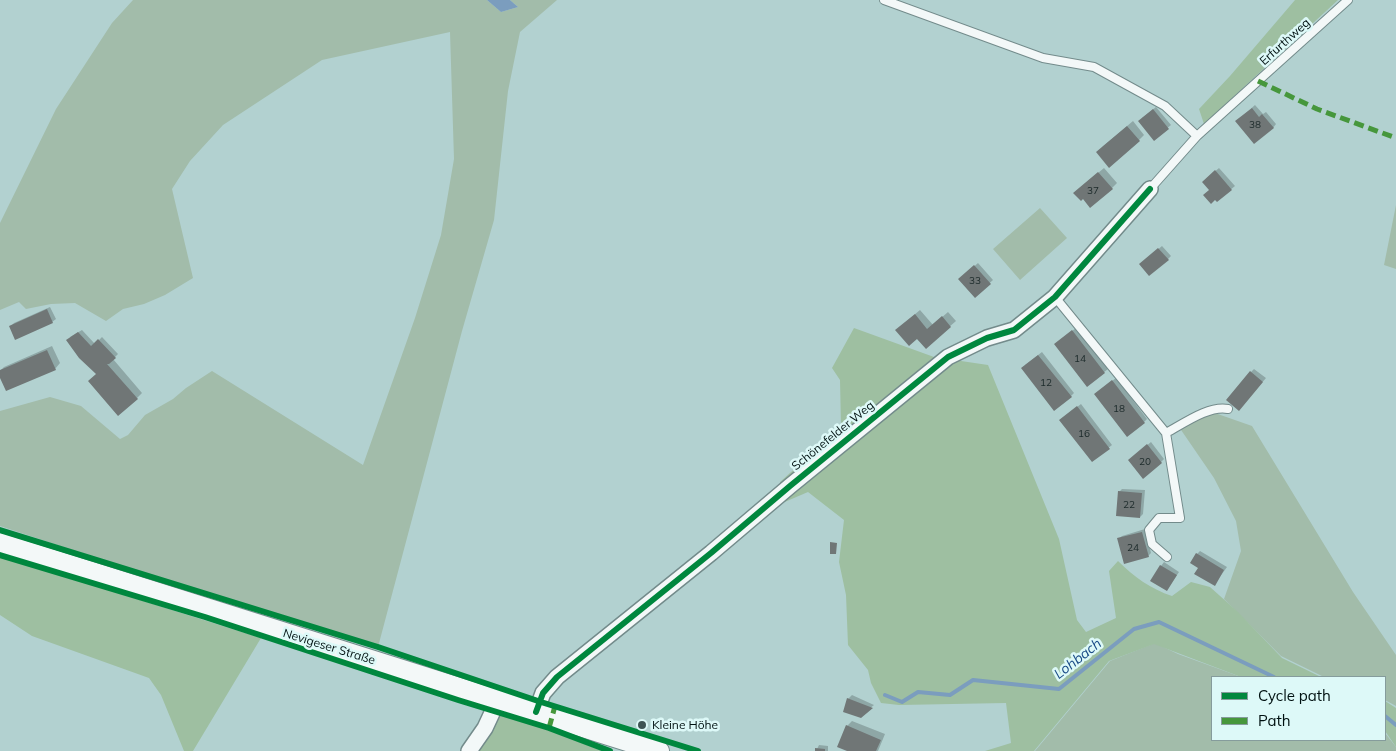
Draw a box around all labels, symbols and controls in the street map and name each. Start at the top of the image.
street label: Erfurthweg [1257,16,1313,68]
house number: 38 [1249,119,1261,131]
house number: 37 [1087,185,1099,197]
house number: 33 [969,275,981,287]
house number: 14 [1074,353,1086,365]
house number: 12 [1040,377,1052,389]
street label: Schönefelder Weg [789,398,877,474]
house number: 18 [1113,403,1125,415]
house number: 16 [1078,428,1090,440]
house number: 20 [1139,456,1151,468]
house number: 22 [1123,499,1135,511]
house number: 24 [1127,542,1139,554]
street label: Nevigeser Straße [281,626,377,668]
water label: Lohbach [1051,635,1105,683]
legend [1211,676,1386,741]
text: Cycle path [1258,686,1331,705]
text: Path [1258,711,1290,730]
place label: Kleine Höhe [652,718,718,732]
marker: Kleine Höhe [636,719,648,731]

